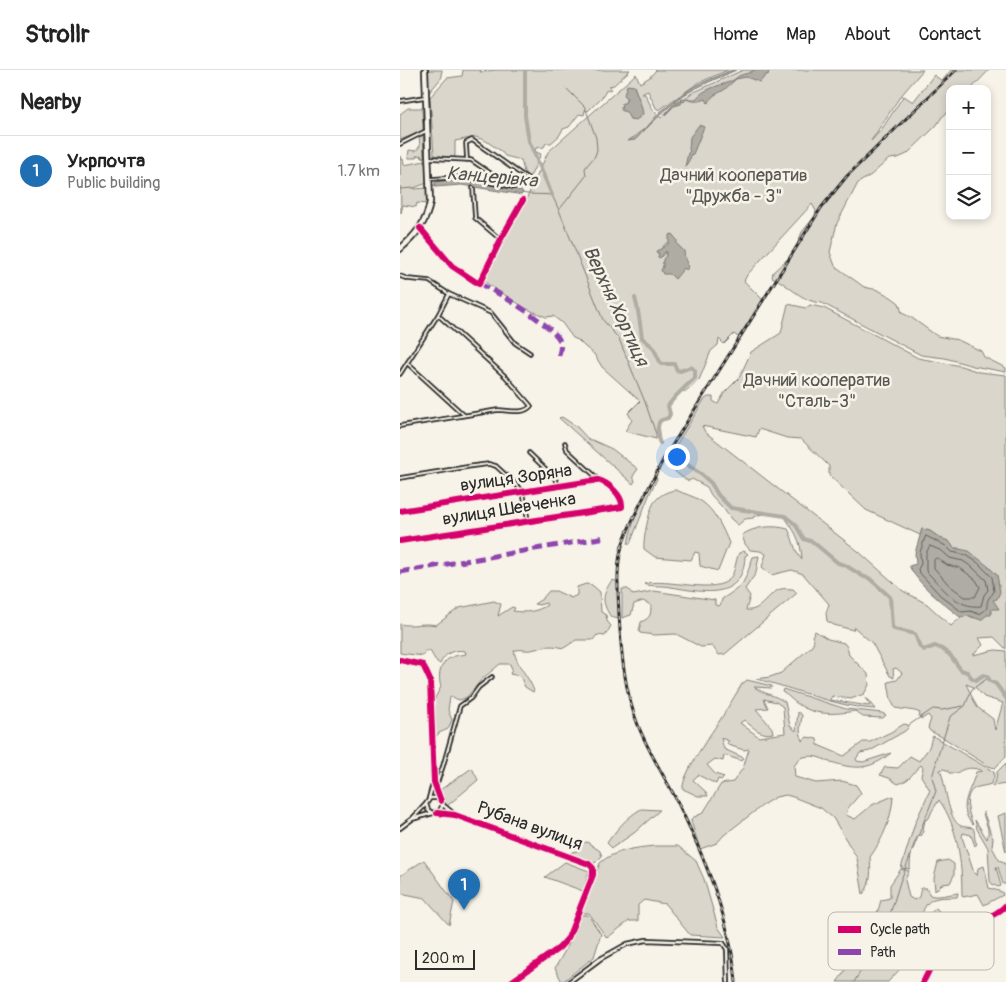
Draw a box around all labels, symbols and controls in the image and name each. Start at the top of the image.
text: Strollr [25,20,90,49]
text: Home [713,23,758,46]
text: Map [786,23,816,46]
text: About [844,23,890,46]
text: Contact [918,23,981,46]
map controls [946,85,991,220]
button: + [946,85,991,130]
text: Nearby [20,89,81,116]
button: − [946,130,991,175]
text: Укрпочта [67,149,145,173]
text: 1 [33,161,39,181]
text: 1.7 km [337,161,380,181]
water label: Канцерівка [446,161,539,193]
park label: Дачний кооператив "Дружба - 3" [659,164,808,208]
text: Public building [67,173,160,193]
button: layers [946,175,991,220]
water label: Верхня Хортиця [578,242,655,372]
park label: Дачний кооператив "Сталь-3" [742,369,891,413]
your location [664,444,690,470]
street label: вулиця Зоряна [459,459,573,497]
street label: вулиця Шевченка [441,487,577,531]
street label: Рубана вулиця [474,796,586,856]
pin: 1 [448,869,480,910]
legend [828,912,994,970]
text: Cycle path [870,921,930,938]
text: Path [870,944,895,961]
scale bar [415,947,475,970]
text: 200 m [422,950,464,967]

